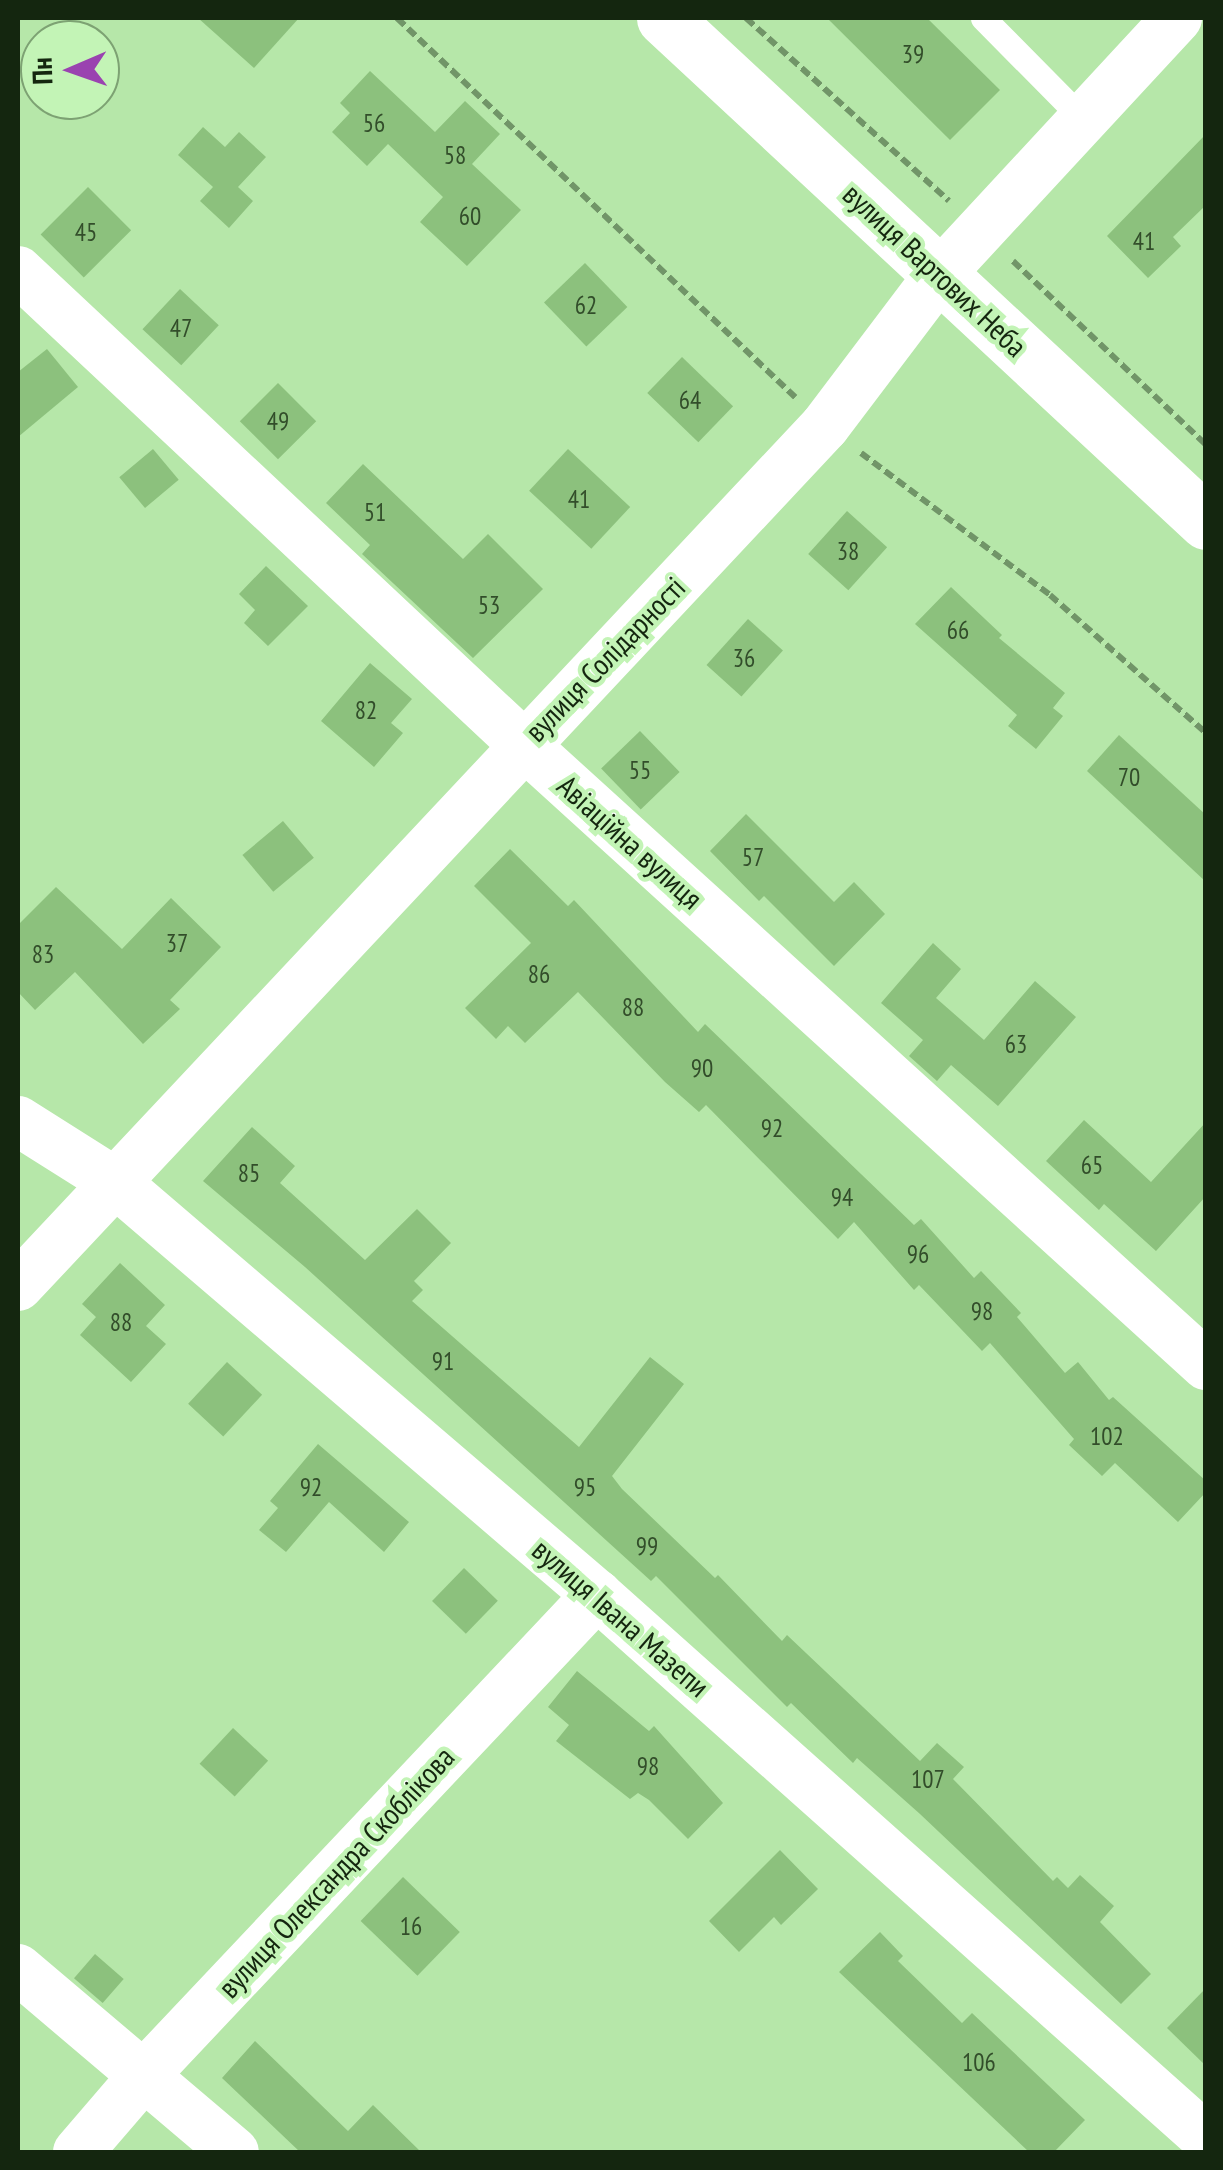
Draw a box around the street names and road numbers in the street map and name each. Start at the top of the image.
street label: вулиця Вартових Неба [836,176,1034,364]
street label: вулиця Солідарності [517,569,693,749]
street label: Авіаційна вулиця [550,768,710,916]
street label: вулиця Івана Мазепи [525,1532,717,1704]
street label: вулиця Олександра Скоблікова [210,1739,462,2005]

